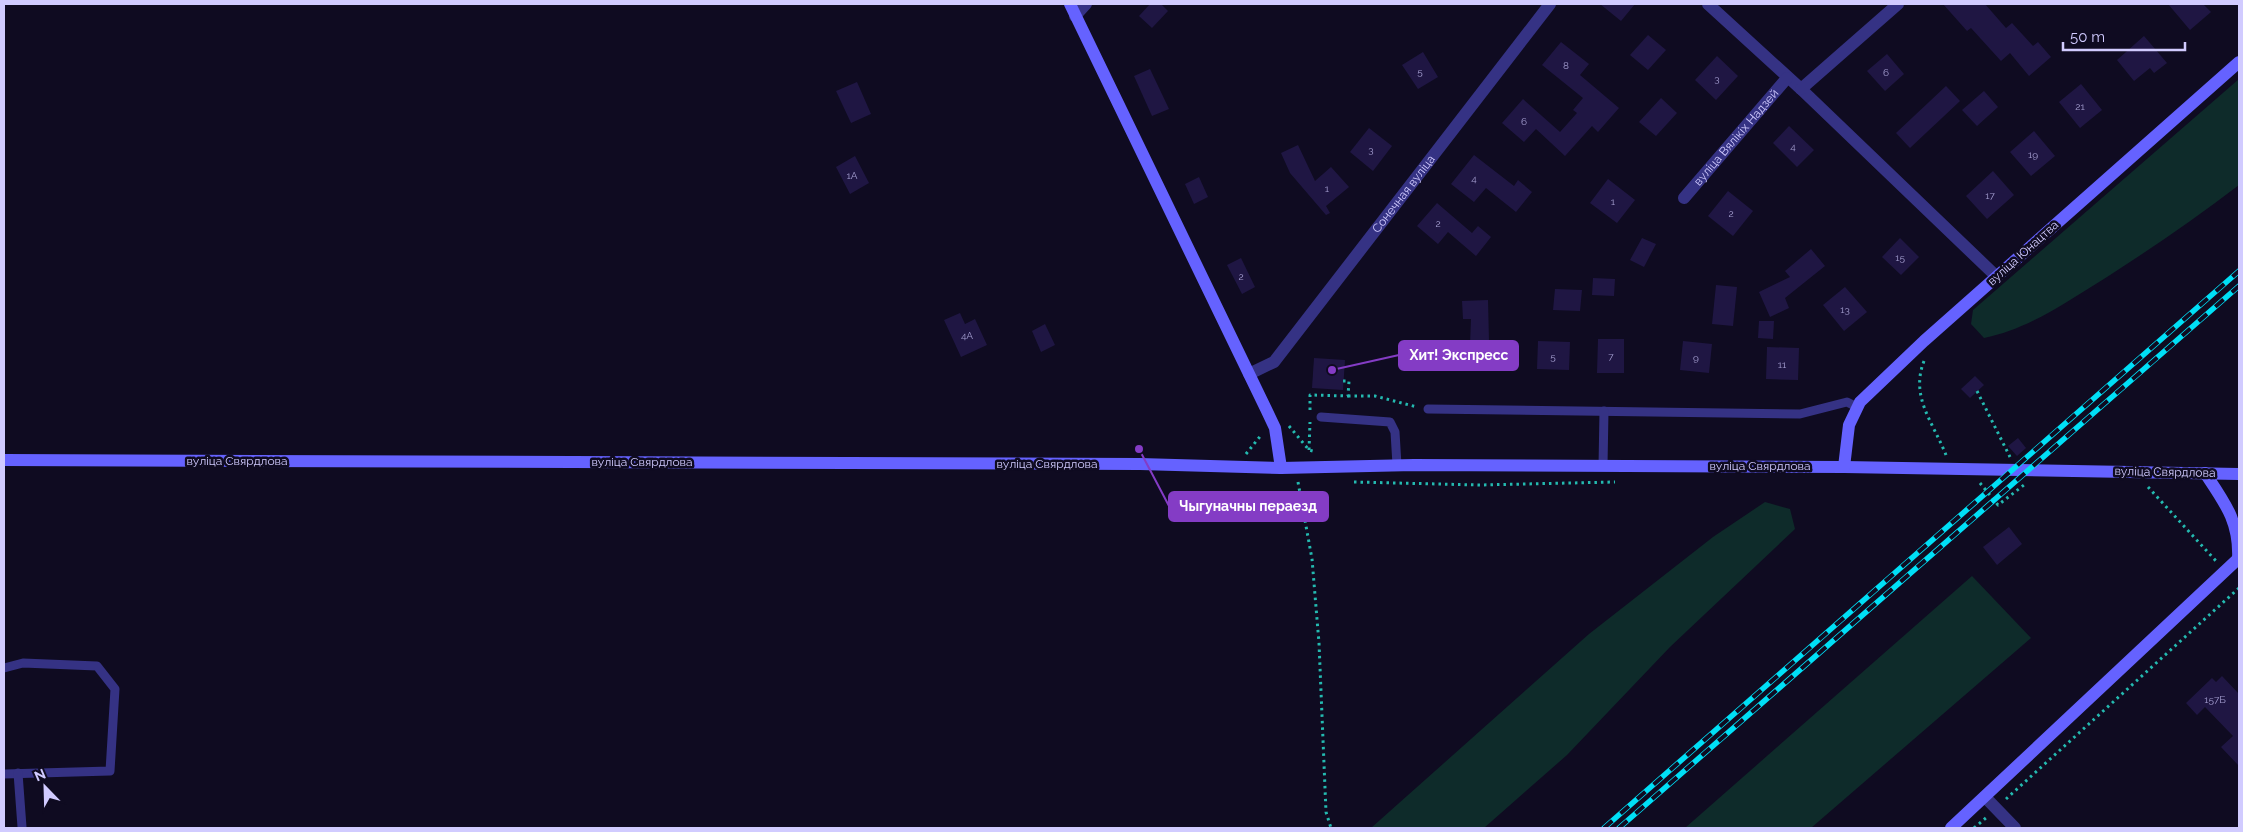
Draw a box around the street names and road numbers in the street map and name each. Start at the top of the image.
street label: вуліца Вялікіх Надзей [1691,86,1781,188]
street label: Сонечная вуліца [1369,152,1438,236]
street label: вуліца Юнацтва [1985,218,2061,288]
street label: вуліца Свярдлова [186,454,288,468]
street label: вуліца Свярдлова [591,455,693,469]
street label: вуліца Свярдлова [996,457,1098,471]
street label: вуліца Свярдлова [1709,459,1811,473]
street label: вуліца Свярдлова [2114,464,2216,480]

